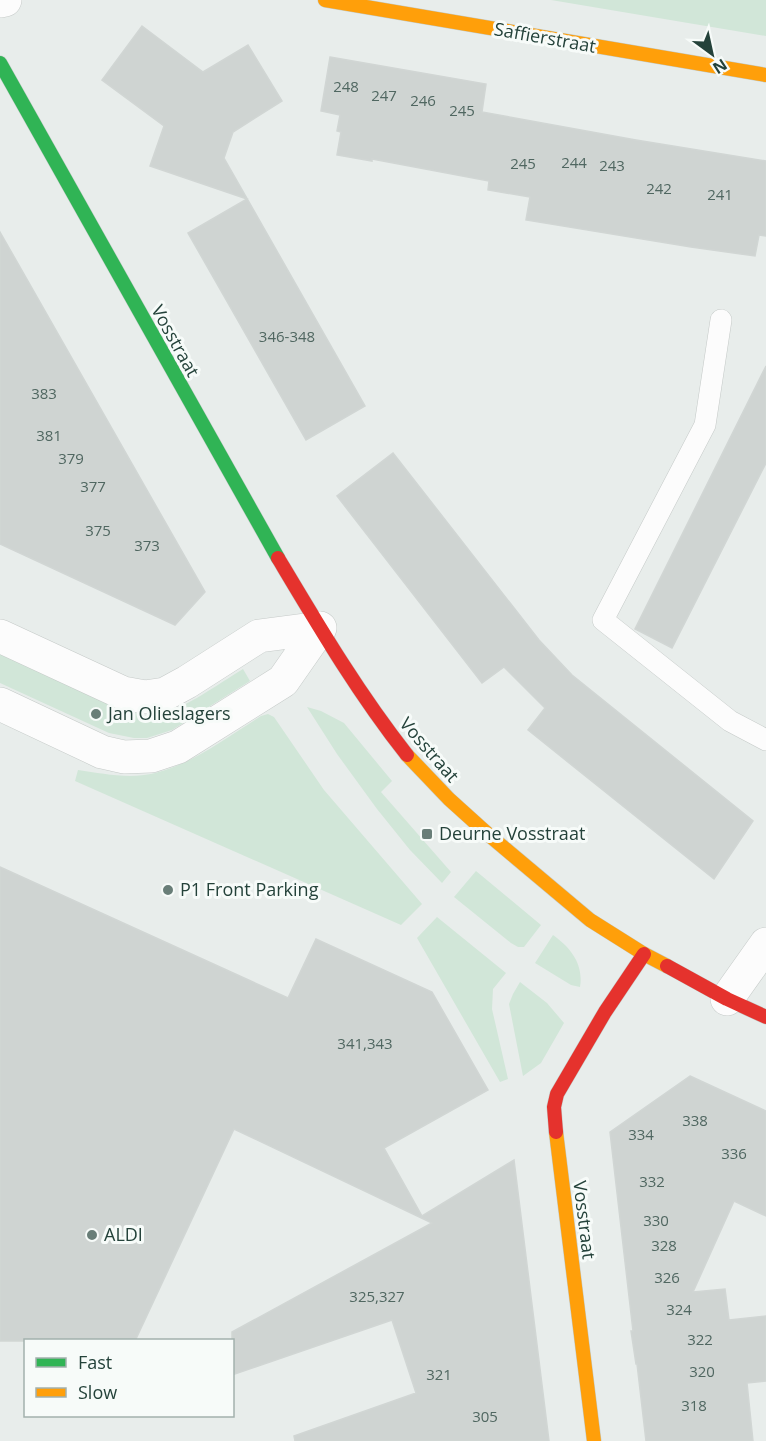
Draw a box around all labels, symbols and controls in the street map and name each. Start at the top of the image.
street label: Saffierstraat [492,16,598,58]
north arrow [682,24,742,84]
text: N [709,54,732,79]
house number: 248 [333,76,359,96]
house number: 247 [371,85,397,105]
house number: 246 [410,90,436,110]
house number: 245 [449,100,475,120]
house number: 244 [561,152,587,172]
house number: 245 [510,153,536,173]
house number: 243 [599,155,625,175]
house number: 242 [646,178,672,198]
house number: 241 [707,184,733,204]
street label: Vosstraat [146,300,206,381]
house number: 346-348 [259,326,315,346]
house number: 383 [31,383,57,403]
house number: 381 [36,425,62,445]
house number: 379 [58,448,84,468]
house number: 377 [80,476,106,496]
house number: 375 [85,520,111,540]
house number: 373 [134,535,160,555]
place label: Jan Olieslagers [106,701,231,725]
marker: Jan Olieslagers [89,707,103,721]
street label: Vosstraat [395,712,465,787]
place label: Deurne Vosstraat [439,821,585,845]
marker: Deurne Vosstraat [420,827,434,841]
place label: P1 Front Parking [180,877,319,901]
marker: P1 Front Parking [161,883,175,897]
house number: 341,343 [337,1033,393,1053]
house number: 338 [682,1110,708,1130]
house number: 334 [628,1124,654,1144]
house number: 336 [721,1143,747,1163]
house number: 332 [639,1171,665,1191]
street label: Vosstraat [568,1179,602,1261]
house number: 330 [643,1210,669,1230]
place label: ALDI [104,1222,143,1246]
marker: ALDI [85,1228,99,1242]
house number: 328 [651,1235,677,1255]
house number: 326 [654,1267,680,1287]
house number: 325,327 [349,1286,405,1306]
house number: 324 [666,1299,692,1319]
house number: 322 [687,1329,713,1349]
legend [24,1339,234,1417]
text: Fast [78,1350,112,1374]
house number: 320 [689,1361,715,1381]
house number: 321 [426,1364,452,1384]
text: Slow [78,1380,117,1404]
house number: 318 [681,1395,707,1415]
house number: 305 [472,1406,498,1426]

